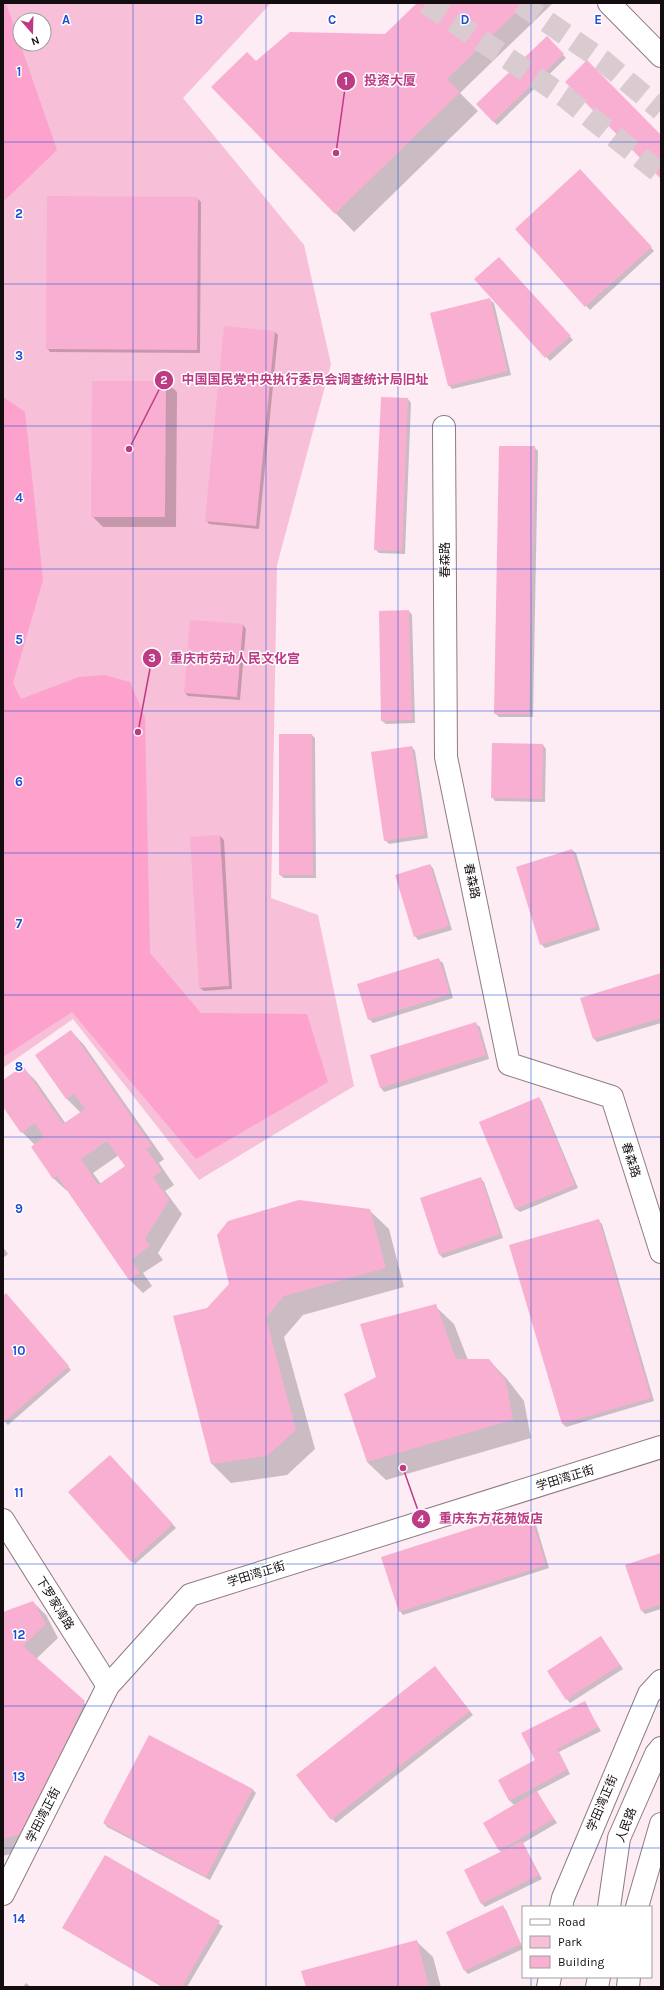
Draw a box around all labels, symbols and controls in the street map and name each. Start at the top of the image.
north arrow [12,12,52,52]
text: A [62,12,70,27]
text: B [195,12,203,27]
text: C [328,12,336,27]
text: D [461,12,470,27]
text: E [594,12,602,27]
text: N [29,33,41,48]
text: 1 [17,64,21,79]
callout: 投资大厦 [336,68,424,93]
text: 投资大厦 [364,73,416,88]
text: 1 [344,74,348,88]
text: 2 [15,206,23,221]
text: 3 [15,348,23,363]
callout: 中国国民党中央执行委员会调查统计局旧址 [154,367,437,392]
text: 中国国民党中央执行委员会调查统计局旧址 [181,372,429,387]
text: 2 [160,373,168,387]
text: 4 [15,490,23,505]
street label: 春森路 [438,542,452,578]
text: 5 [15,632,23,647]
callout: 重庆市劳动人民文化宫 [142,646,308,671]
text: 3 [148,651,156,665]
text: 重庆市劳动人民文化宫 [170,651,300,666]
text: 6 [15,774,23,789]
street label: 春森路 [461,862,483,900]
text: 7 [16,916,23,931]
text: 8 [15,1059,23,1074]
street label: 春森路 [619,1141,643,1179]
text: 9 [15,1201,23,1216]
text: 10 [13,1343,25,1358]
street label: 学田湾正街 [534,1463,596,1493]
text: 11 [14,1485,24,1500]
callout: 重庆东方花苑饭店 [411,1506,551,1531]
text: 重庆东方花苑饭店 [439,1511,543,1526]
text: 4 [417,1512,425,1526]
street label: 学田湾正街 [225,1559,287,1589]
street label: 下罗家湾路 [33,1574,77,1632]
text: 12 [13,1627,25,1642]
text: 13 [13,1769,25,1784]
street label: 学田湾正街 [584,1773,620,1833]
street label: 学田湾正街 [23,1785,63,1845]
street label: 人民路 [613,1806,639,1844]
legend [522,1906,652,1978]
text: 14 [13,1911,25,1926]
text: Road [558,1915,586,1929]
text: Park [558,1935,583,1949]
text: Building [558,1955,605,1969]

